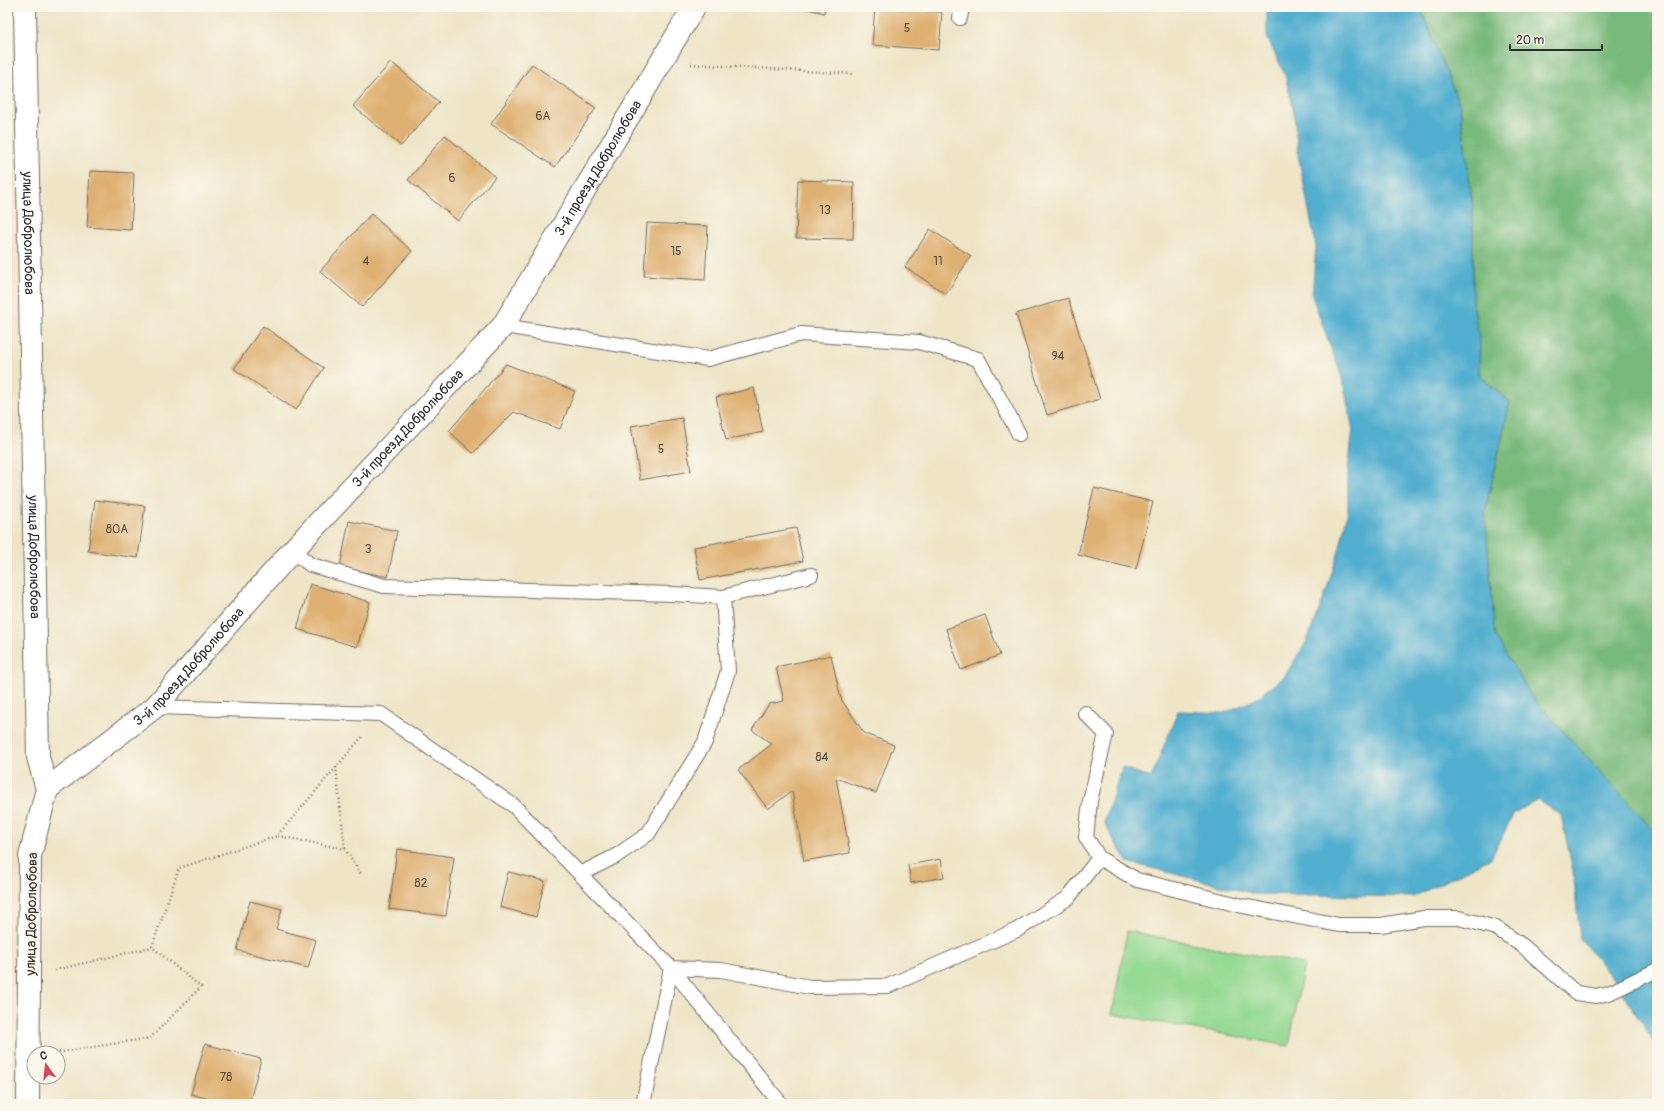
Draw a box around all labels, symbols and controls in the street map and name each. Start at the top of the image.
house number: 5 [904,21,910,36]
scale bar [1510,26,1602,52]
text: 20 m [1516,33,1545,48]
street label: 3-й проезд Добролюбова [551,97,645,239]
house number: 6А [536,109,551,124]
street label: улица Добролюбова [19,170,38,295]
house number: 6 [449,171,456,186]
house number: 13 [819,203,831,218]
house number: 15 [670,244,682,259]
house number: 4 [363,254,370,269]
house number: 11 [933,254,943,269]
house number: 94 [1051,349,1065,364]
street label: 3-й проезд Добролюбова [348,366,467,491]
house number: 5 [658,442,664,457]
street label: улица Добролюбова [24,494,44,619]
house number: 80А [106,522,128,537]
house number: 3 [365,542,372,557]
street label: 3-й проезд Добролюбова [130,604,248,729]
house number: 84 [815,750,829,765]
street label: улица Добролюбова [22,852,41,977]
house number: 82 [415,876,428,891]
north arrow [26,1045,66,1085]
text: С [39,1049,49,1063]
house number: 78 [220,1070,232,1085]

